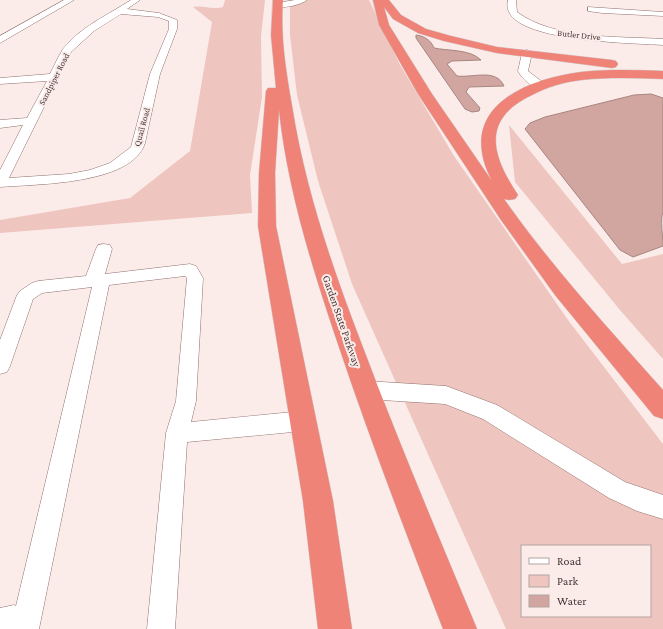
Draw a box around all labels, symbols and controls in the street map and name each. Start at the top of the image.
street label: Butler Drive [557,28,601,42]
street label: Sandpiper Road [37,51,71,107]
street label: Quail Road [132,106,152,147]
street label: Garden State Parkway [320,274,364,370]
legend [521,545,651,617]
text: Road [557,554,582,568]
text: Park [557,574,579,588]
text: Water [557,594,587,608]

